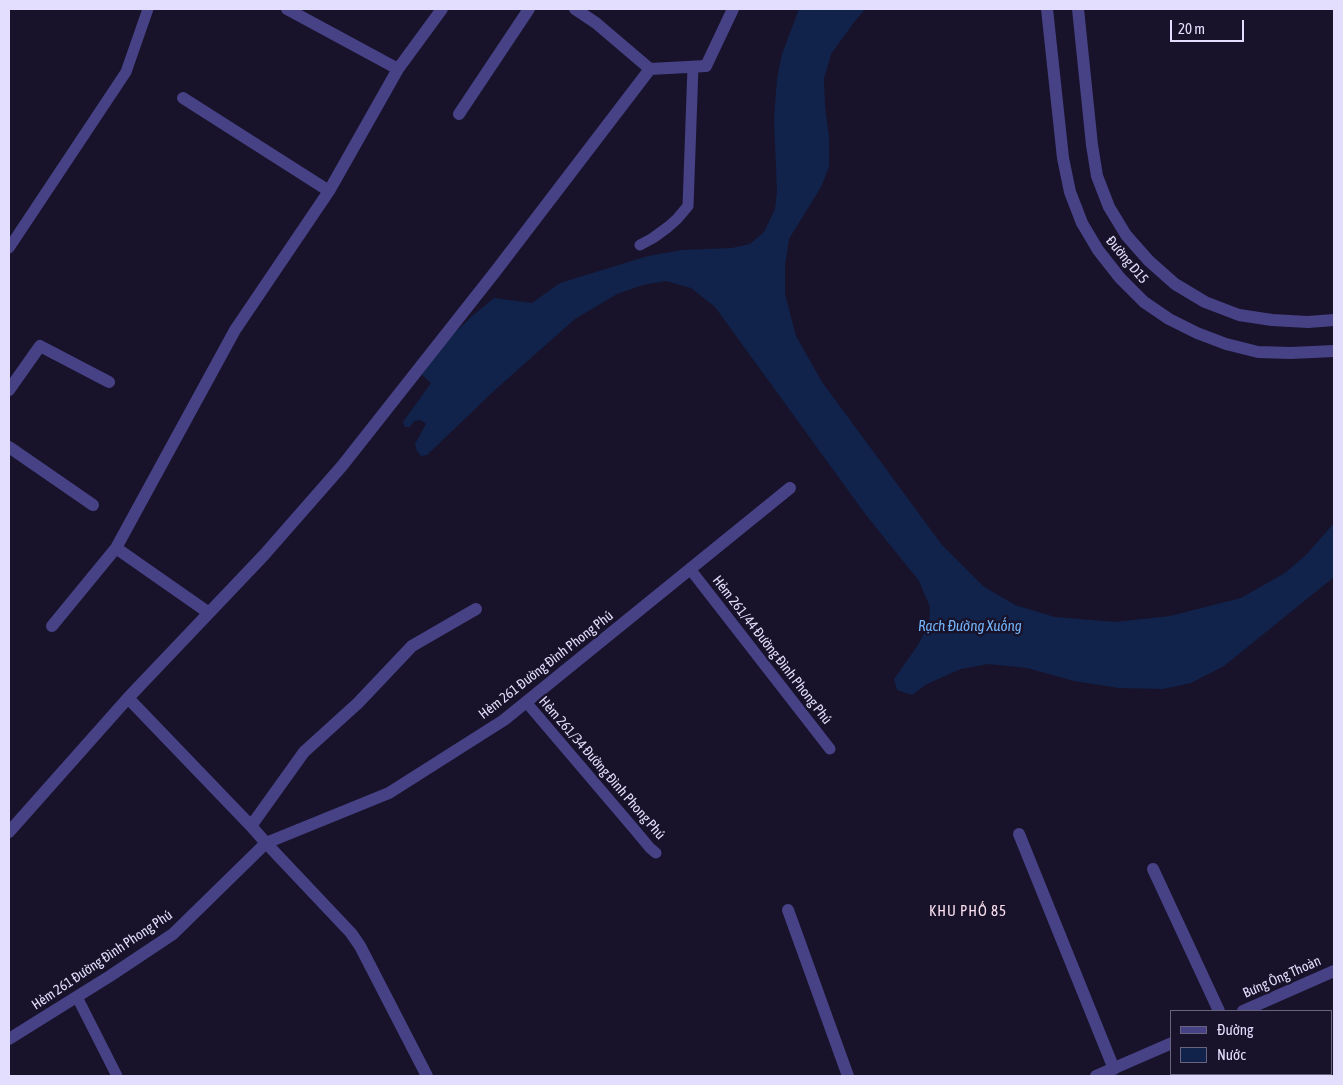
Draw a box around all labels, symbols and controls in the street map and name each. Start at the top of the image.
scale bar [1173,10,1247,42]
text: 20 m [1178,20,1205,37]
street label: Đường D15 [1102,233,1152,287]
street label: Hẻm 261/44 Đường Đình Phong Phú [709,572,835,728]
street label: Hẻm 261 Đường Đình Phong Phú [475,607,617,723]
water label: Rạch Đường Xuống [918,617,1022,635]
street label: Hẻm 261/34 Đường Đình Phong Phú [535,693,669,843]
district label: KHU PHỐ 85 [928,902,1008,920]
street label: Hẻm 261 Đường Đình Phong Phú [28,907,176,1013]
street label: Bưng Ông Thoàn [1240,952,1324,1002]
legend [1170,1010,1333,1075]
text: Đường [1217,1021,1253,1038]
text: Nước [1217,1046,1246,1063]

